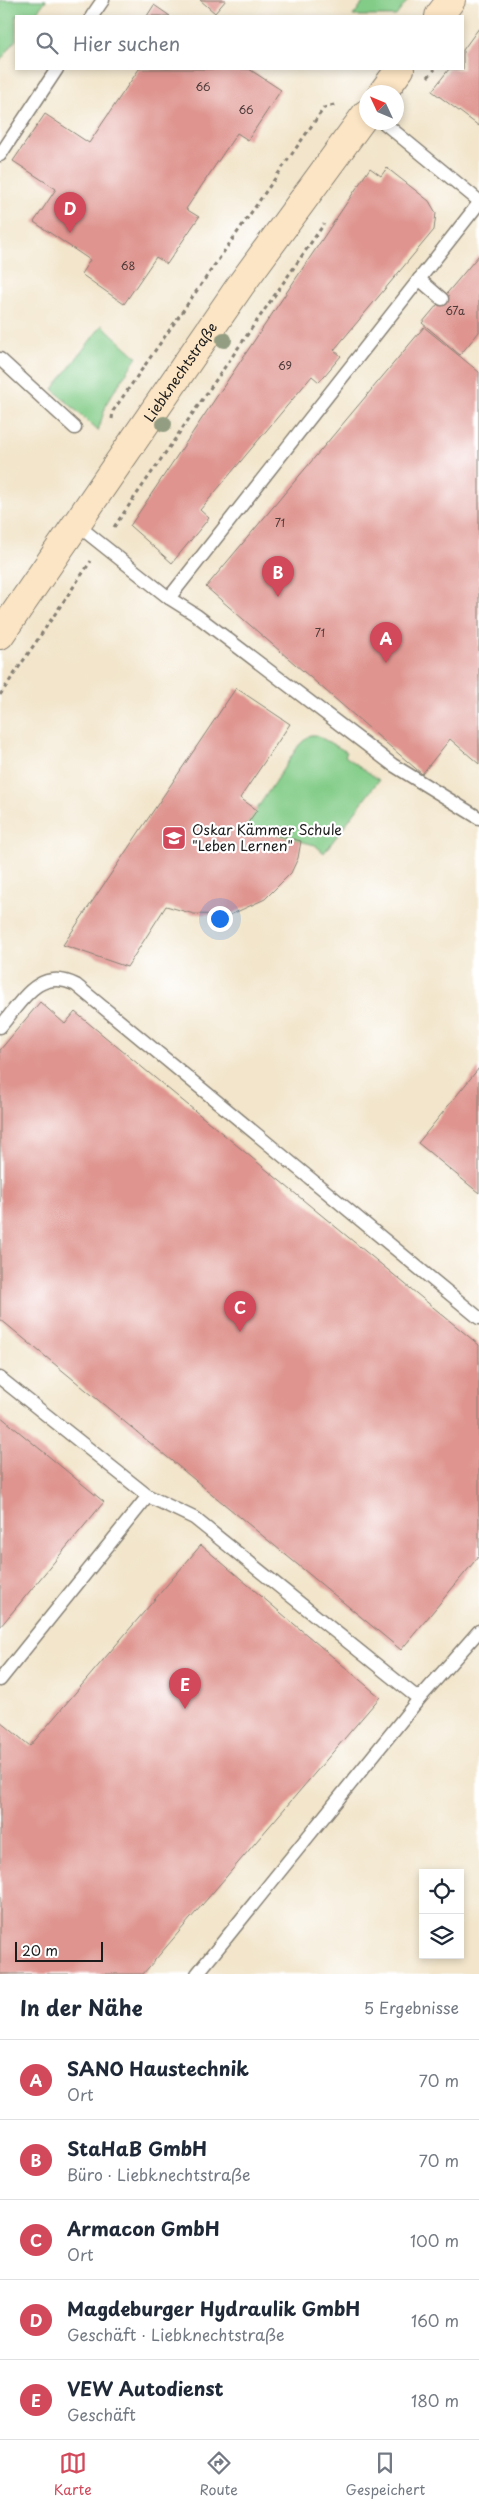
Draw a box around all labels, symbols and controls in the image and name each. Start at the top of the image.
search box [15,15,464,70]
icon: search [33,29,61,57]
text: Hier suchen [73,29,180,57]
house number: 66 [195,78,211,95]
north arrow [359,85,404,130]
house number: 66 [238,101,254,118]
pin: D [54,192,86,233]
house number: 68 [121,257,135,274]
house number: 67a [445,302,465,319]
street label: Liebknechtstraße [139,318,222,426]
house number: 69 [278,357,292,374]
house number: 71 [275,514,285,531]
pin: B [262,556,294,597]
pin: A [370,622,402,663]
house number: 71 [315,624,325,641]
place label: Oskar Kämmer Schule "Leben Lernen" [192,819,342,856]
school or university icon: Oskar Kämmer Schule "Leben Lernen" [161,825,187,851]
your location [207,906,233,932]
pin: C [224,1291,256,1332]
pin: E [169,1668,201,1709]
map controls [419,1869,464,1959]
button: locate [419,1869,464,1914]
button: layers [419,1914,464,1959]
scale bar [15,1939,102,1962]
text: 20 m [22,1940,58,1961]
text: In der Nähe [20,1991,142,2023]
text: 5 Ergebnisse [364,1995,459,2019]
text: SANO Haustechnik [67,2054,249,2082]
text: A [30,2068,42,2092]
text: 70 m [419,2068,459,2092]
text: Ort [67,2082,94,2106]
text: StaHaB GmbH [67,2134,207,2162]
text: B [31,2148,41,2172]
text: 70 m [419,2148,459,2172]
text: Büro · Liebknechtstraße [67,2162,250,2186]
text: Armacon GmbH [67,2214,220,2242]
text: C [30,2228,42,2252]
text: 100 m [410,2228,459,2252]
text: Ort [67,2242,94,2266]
text: Magdeburger Hydraulik GmbH [67,2294,360,2322]
text: D [30,2308,42,2332]
text: 160 m [411,2308,459,2332]
text: Geschäft · Liebknechtstraße [67,2322,285,2346]
text: VEW Autodienst [67,2374,224,2402]
text: E [31,2388,41,2412]
text: 180 m [411,2388,459,2412]
text: Geschäft [67,2402,136,2426]
tab: Karte [54,2449,92,2500]
tab: Route [199,2449,238,2500]
tab: Gespeichert [346,2449,425,2500]

